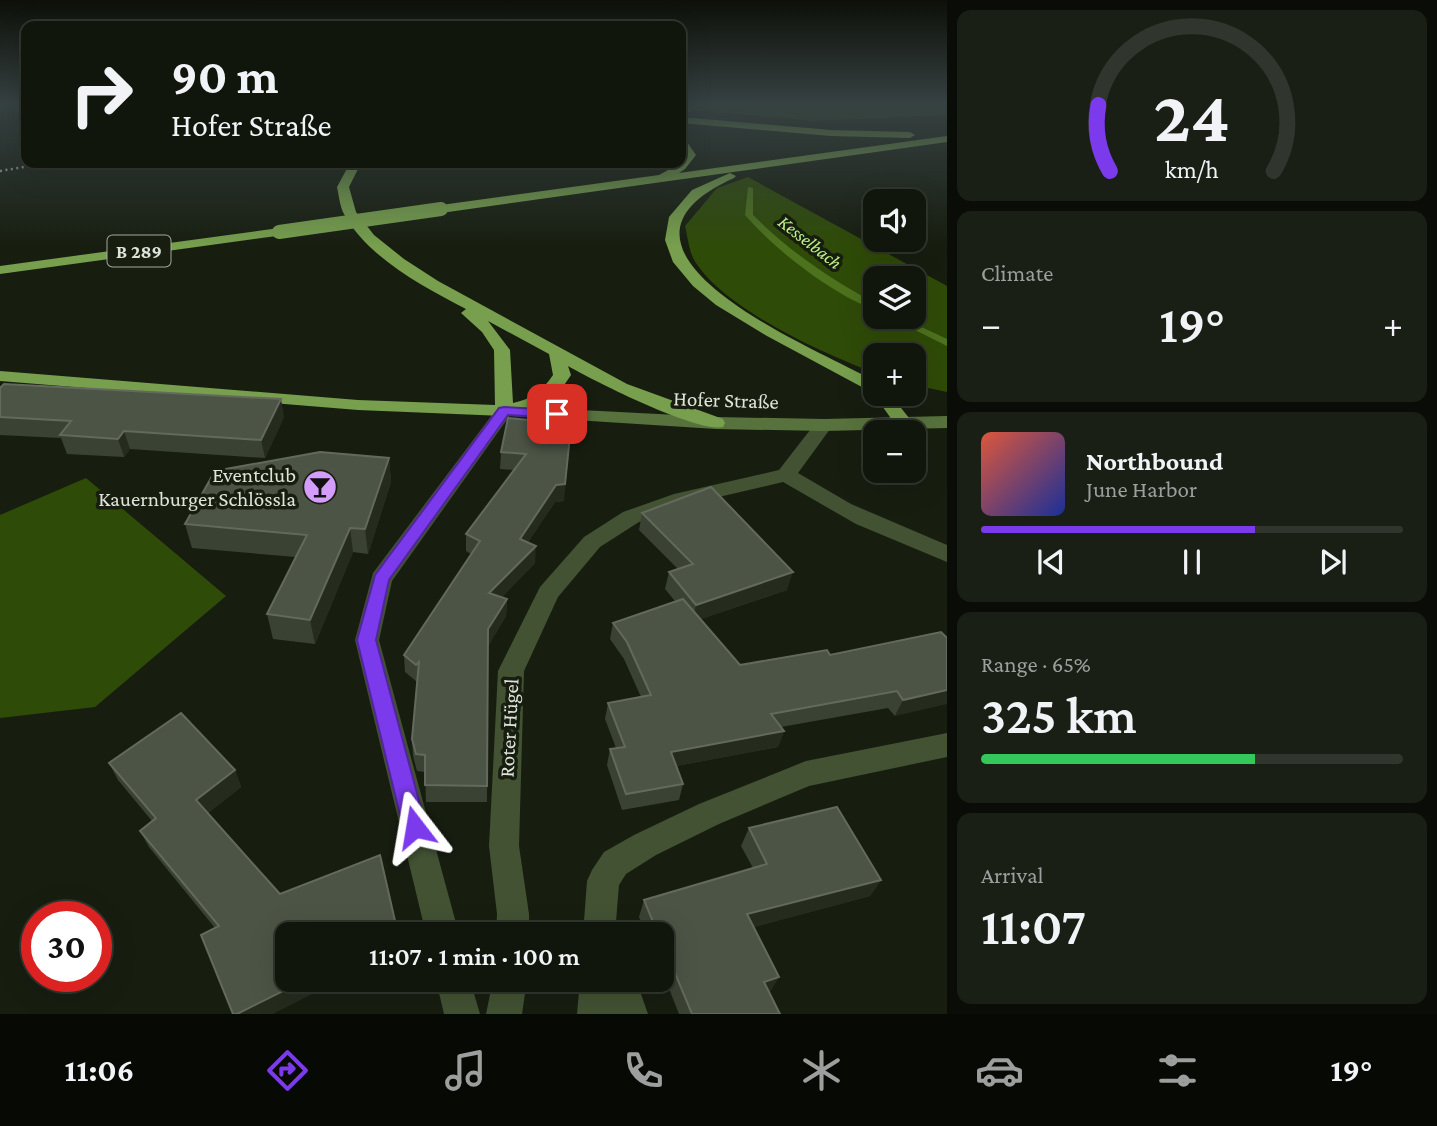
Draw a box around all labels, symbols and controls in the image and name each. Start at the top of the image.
icon: right [56,49,147,140]
text: 90 m [171,49,278,104]
text: 24 [1154,77,1230,158]
text: Hofer Straße [171,107,332,143]
text: km/h [1165,156,1219,183]
map controls [863,189,926,483]
button: sound [863,189,926,252]
water label: Kesselbach [774,211,846,273]
road number: B 289 [108,235,170,266]
text: Climate [981,260,1053,286]
button: layers [863,266,926,329]
text: 19° [1159,295,1225,353]
text: − [981,303,1001,345]
text: + [1383,303,1403,345]
button: + [863,343,926,406]
pin [527,384,587,444]
street label: Hofer Straße [673,386,779,414]
icon: arrive [538,395,576,433]
button: − [863,420,926,483]
text: Northbound [1086,447,1223,476]
place label: Eventclub Kauernburger Schlössla [98,463,296,511]
bar icon: Eventclub Kauernburger Schlössla [301,468,339,506]
text: June Harbor [1086,476,1197,502]
icon: previous [1032,543,1070,581]
icon: pause [1173,543,1211,581]
icon: next [1314,543,1352,581]
text: Range · 65% [981,651,1091,677]
street label: Roter Hügel [494,678,524,778]
text: 325 km [981,686,1137,744]
position arrow [378,790,452,864]
text: Arrival [981,862,1044,888]
text: 11:07 [981,897,1086,955]
speed limit sign: 30 [21,901,112,992]
text: 11:07 · 1 min · 100 m [369,942,580,971]
icon: directions [263,1046,312,1095]
icon: music [441,1046,490,1095]
icon: phone [619,1046,668,1095]
icon: climate [797,1046,846,1095]
icon: car [975,1046,1024,1095]
icon: filters [1153,1046,1202,1095]
text: 11:06 [64,1052,134,1088]
text: 19° [1331,1052,1372,1088]

